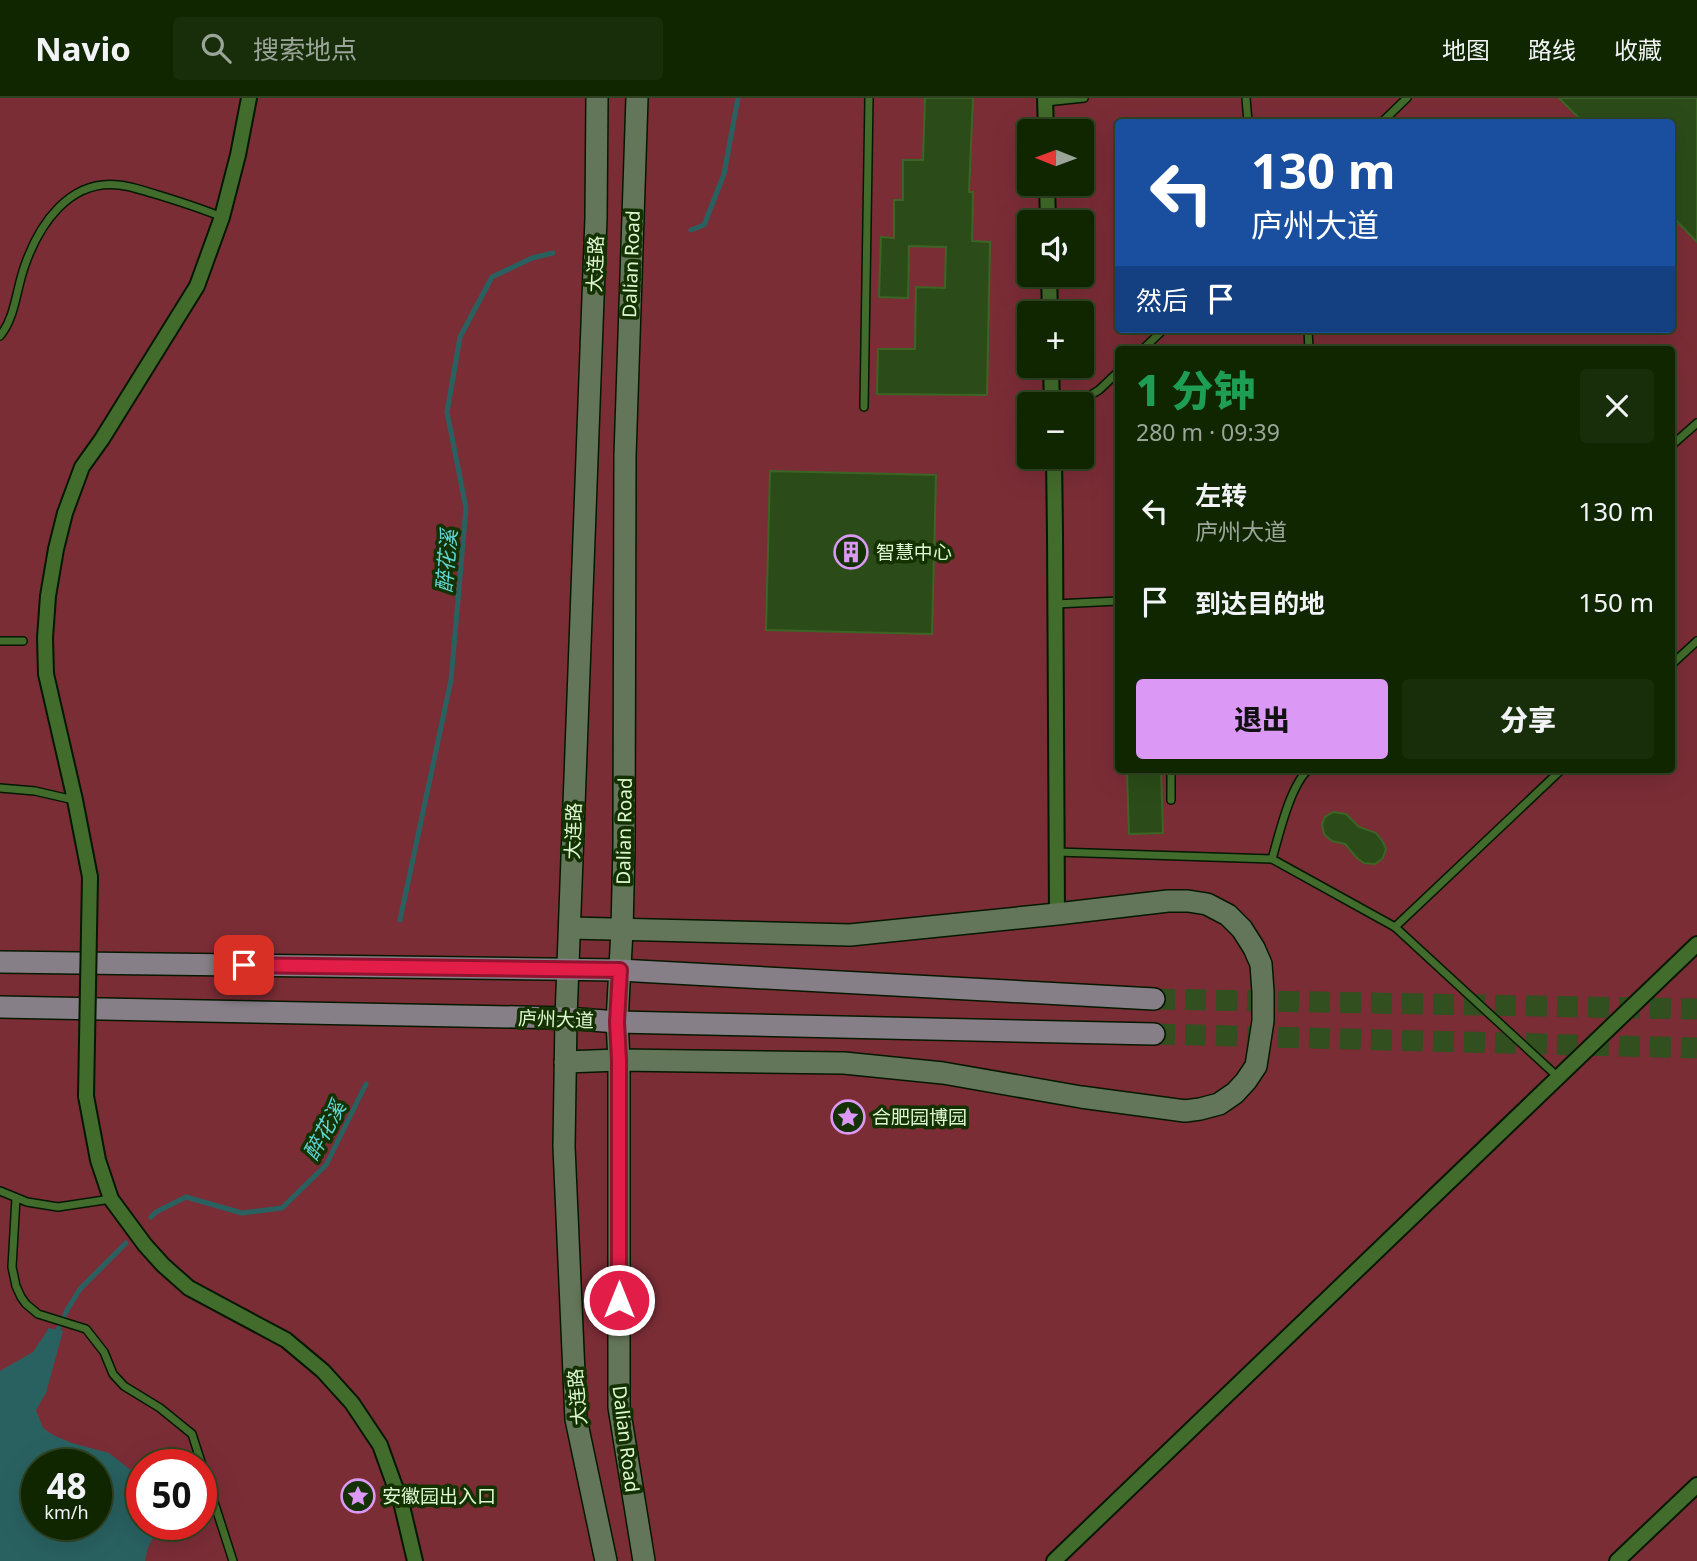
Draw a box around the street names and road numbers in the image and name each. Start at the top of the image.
street label: Dalian Road [616,210,646,318]
street label: 大连路 [581,235,609,293]
street label: Dalian Road [610,777,638,885]
street label: 大连路 [559,802,587,860]
street label: 庐州大道 [518,1005,594,1033]
street label: 大连路 [562,1367,592,1427]
street label: Dalian Road [607,1384,645,1494]

